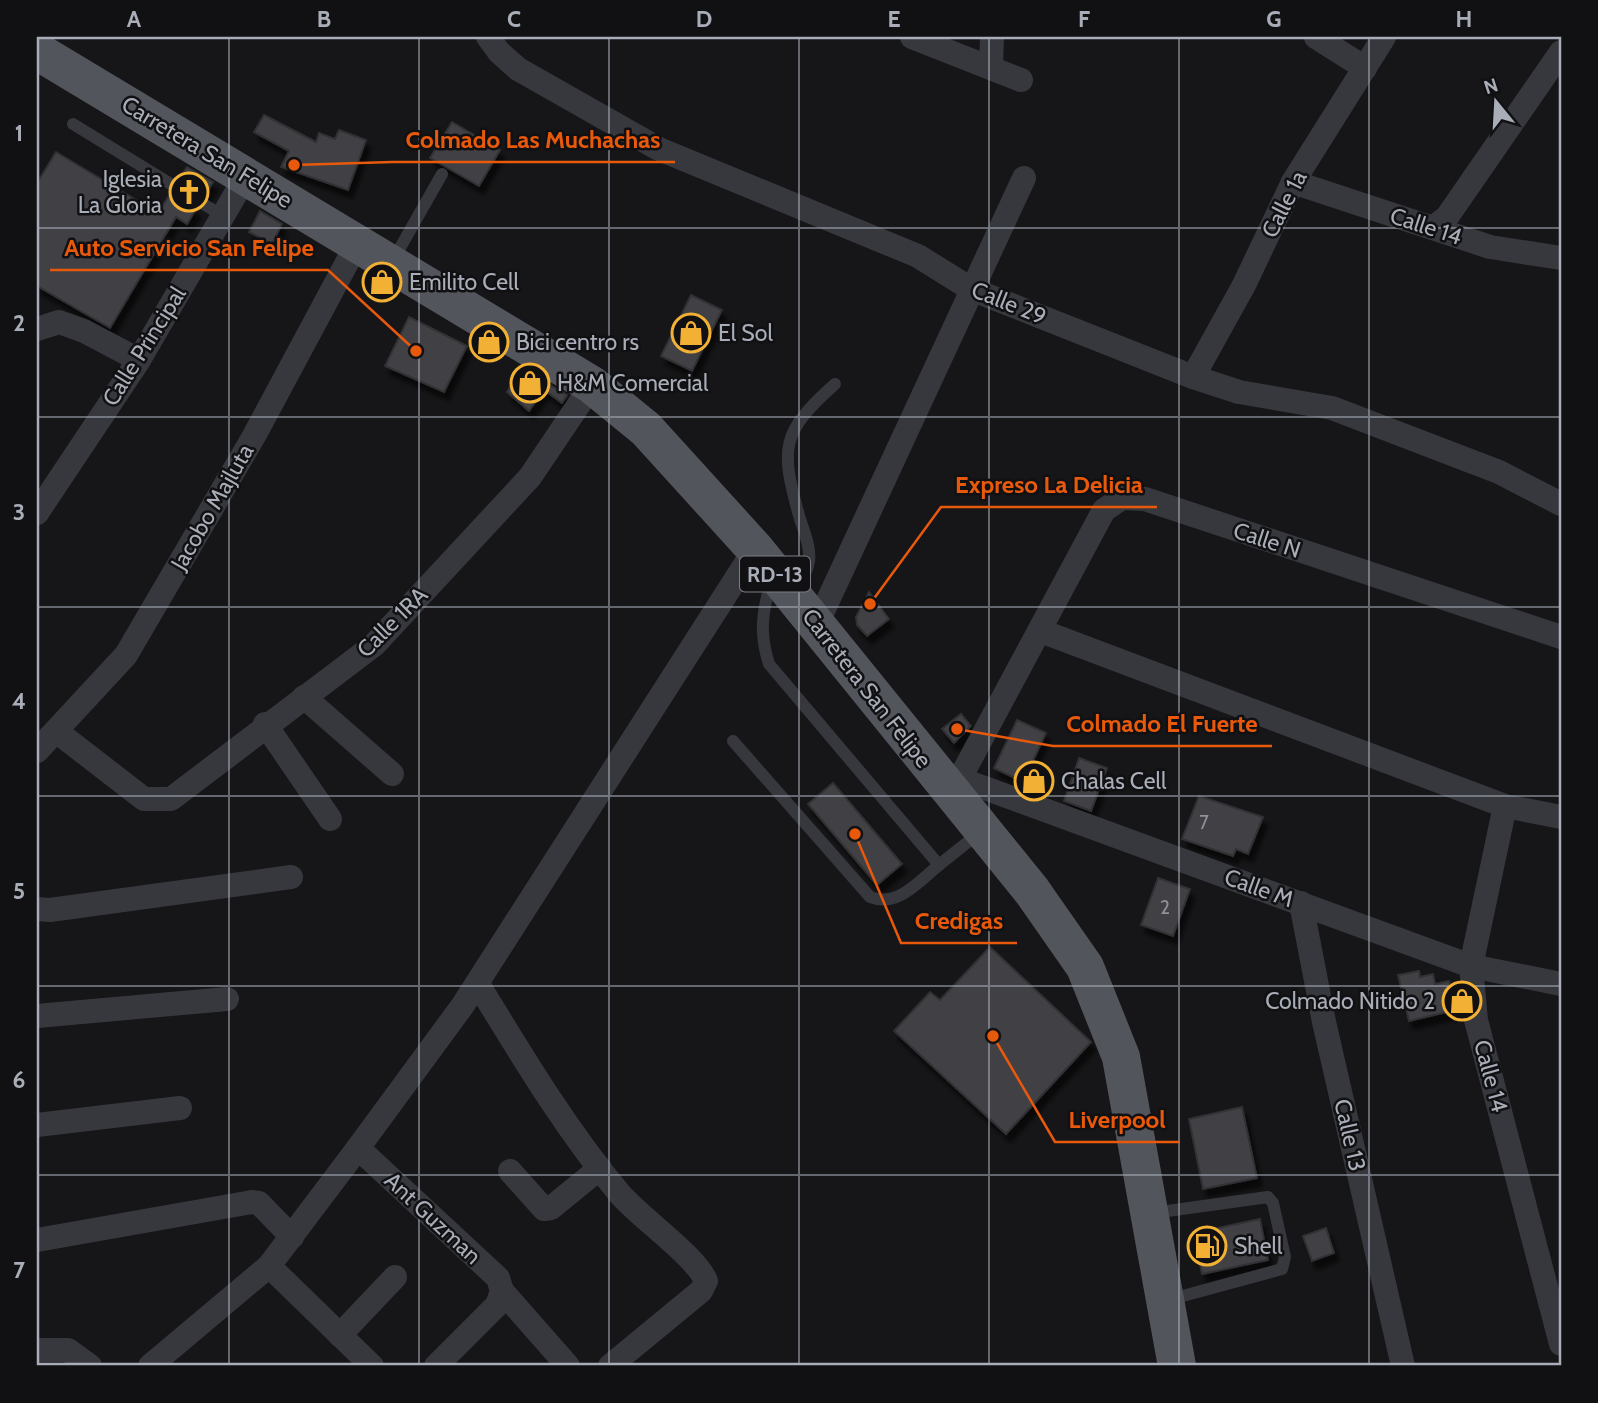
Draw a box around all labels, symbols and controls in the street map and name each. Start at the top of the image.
text: A [127,5,142,33]
text: B [317,5,331,33]
text: C [507,5,521,33]
text: D [696,5,712,33]
text: E [887,5,901,33]
text: F [1078,5,1090,33]
text: G [1266,5,1282,33]
text: H [1456,5,1472,33]
north arrow [1462,66,1532,136]
text: N [1481,73,1501,99]
street label: Carretera San Felipe [117,90,298,214]
callout: Colmado Las Muchachas [392,117,675,162]
text: 1 [15,119,23,147]
text: Colmado Las Muchachas [406,125,660,154]
place label: Iglesia La Gloria [78,165,162,219]
street label: Calle 1a [1255,166,1313,242]
church icon: Iglesia La Gloria [168,171,210,213]
street label: Calle 14 [1387,201,1465,251]
callout: Auto Servicio San Felipe [50,225,328,270]
text: Auto Servicio San Felipe [64,233,314,262]
shop icon: Emilito Cell [361,261,403,303]
place label: Emilito Cell [409,268,519,296]
street label: Calle 29 [968,275,1050,331]
street label: Calle Principal [96,281,192,411]
text: 2 [13,309,25,337]
shop icon: El Sol [670,312,712,354]
place label: El Sol [718,319,773,347]
shop icon: Bici centro rs [468,321,510,363]
place label: Bici centro rs [516,328,639,356]
shop icon: H&M Comercial [509,362,551,404]
place label: H&M Comercial [557,369,709,397]
street label: Jacobo Majluta [164,439,259,576]
callout: Expreso La Delicia [941,462,1157,507]
text: Expreso La Delicia [955,470,1143,499]
text: 3 [13,498,25,526]
street label: Calle N [1230,516,1304,564]
road number: RD-13 [740,556,810,592]
street label: Calle 1RA [351,581,433,663]
street label: Carretera San Felipe [796,603,938,773]
text: 4 [12,687,26,715]
callout: Colmado El Fuerte [1053,701,1272,746]
text: Colmado El Fuerte [1066,709,1258,738]
shop icon: Chalas Cell [1013,760,1055,802]
place label: Chalas Cell [1061,767,1167,795]
house number: 7 [1199,811,1209,834]
street label: Calle M [1221,863,1297,913]
text: 5 [13,877,25,905]
house number: 2 [1160,896,1170,919]
callout: Credigas [901,898,1017,943]
text: Credigas [915,906,1003,935]
shop icon: Colmado Nitido 2 [1441,980,1483,1022]
place label: Colmado Nitido 2 [1265,987,1435,1015]
street label: Calle 14 [1468,1037,1514,1115]
text: 6 [13,1066,25,1094]
street label: Calle 13 [1328,1096,1372,1174]
callout: Liverpool [1055,1097,1180,1142]
text: Liverpool [1068,1105,1166,1134]
street label: Ant Guzman [379,1166,487,1270]
fuel station icon: Shell [1186,1225,1228,1267]
place label: Shell [1234,1232,1283,1260]
text: 7 [13,1256,25,1284]

